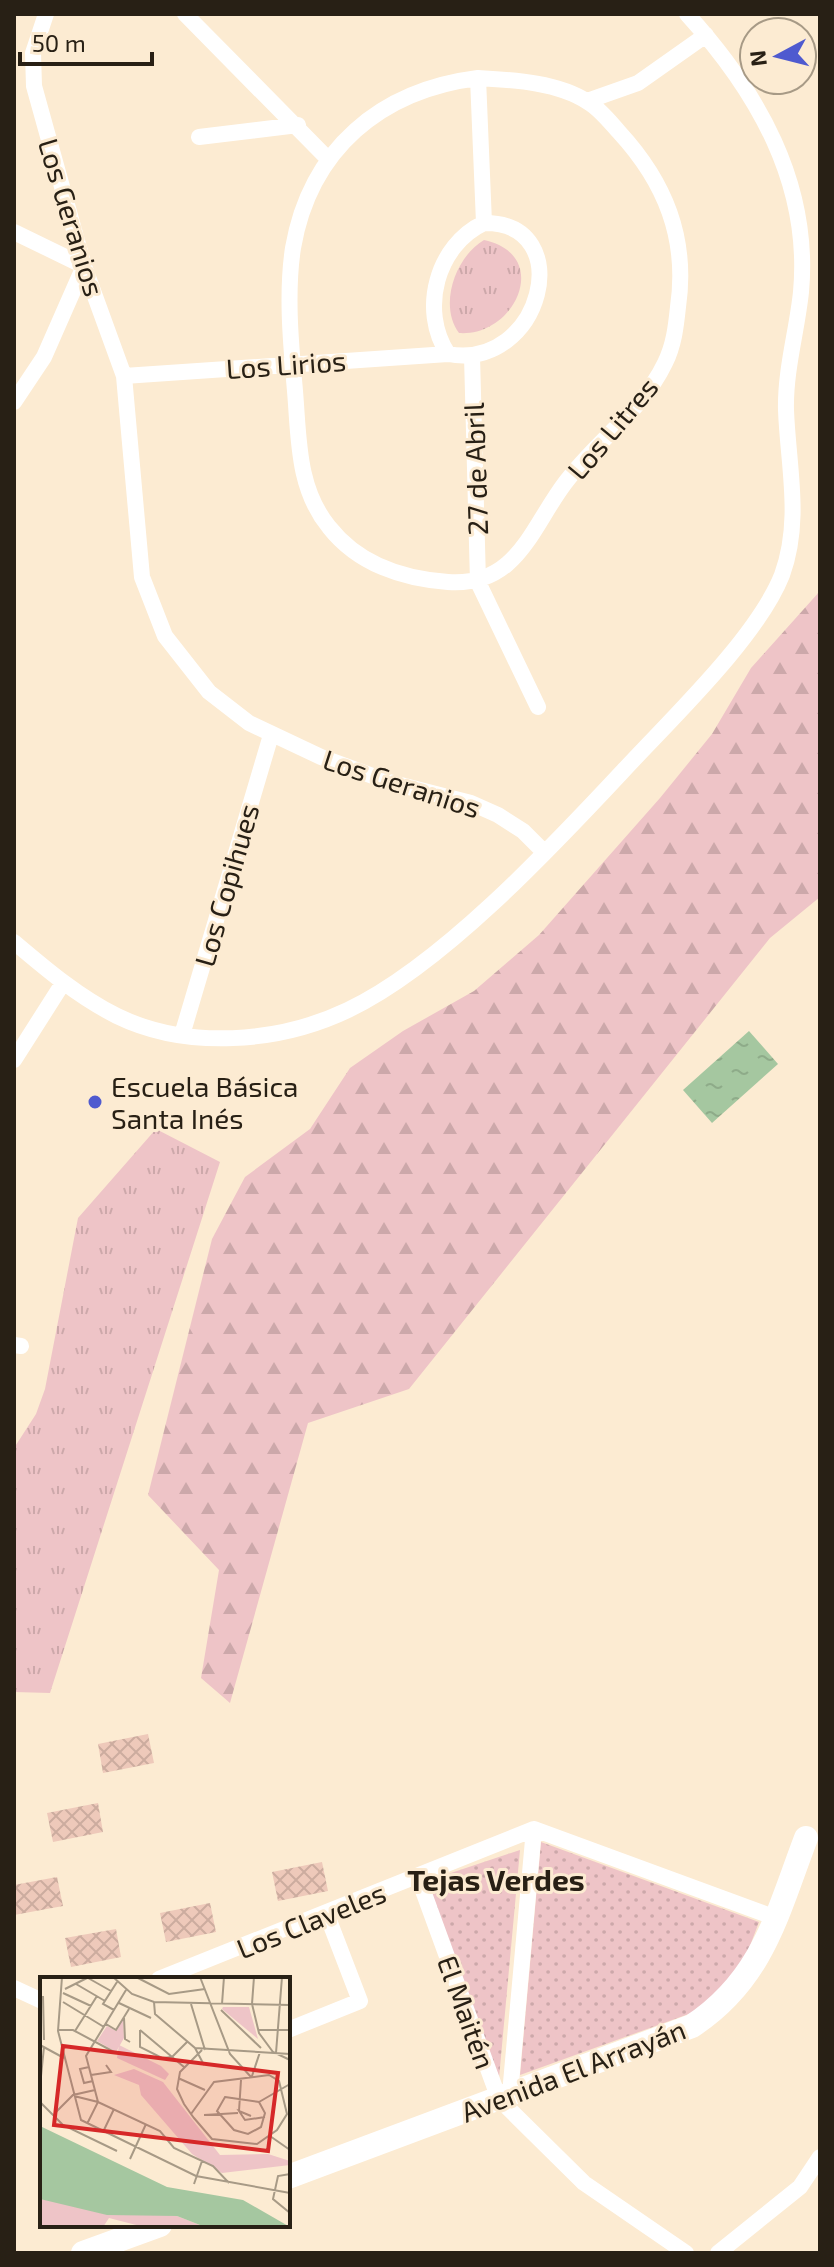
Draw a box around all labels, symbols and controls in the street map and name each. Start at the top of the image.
scale bar [20,16,152,66]
north arrow [738,16,818,96]
text: 50 m [32,28,86,57]
text: N [743,49,771,68]
street label: Los Geranios [32,134,112,300]
street label: Los Lirios [225,343,347,385]
street label: Los Litres [559,370,665,486]
street label: 27 de Abril [456,401,494,536]
street label: Los Geranios [319,742,485,824]
street label: Los Copihues [187,800,265,970]
place label: Escuela Básica Santa Inés [111,1069,299,1135]
marker: Escuela Básica Santa Inés [86,1093,104,1111]
district label: Tejas Verdes [407,1861,585,1897]
street label: Los Claveles [232,1875,390,1965]
street label: El Maitén [431,1951,503,2073]
inset map [40,1977,290,2227]
street label: Avenida El Arrayán [456,2012,690,2128]

